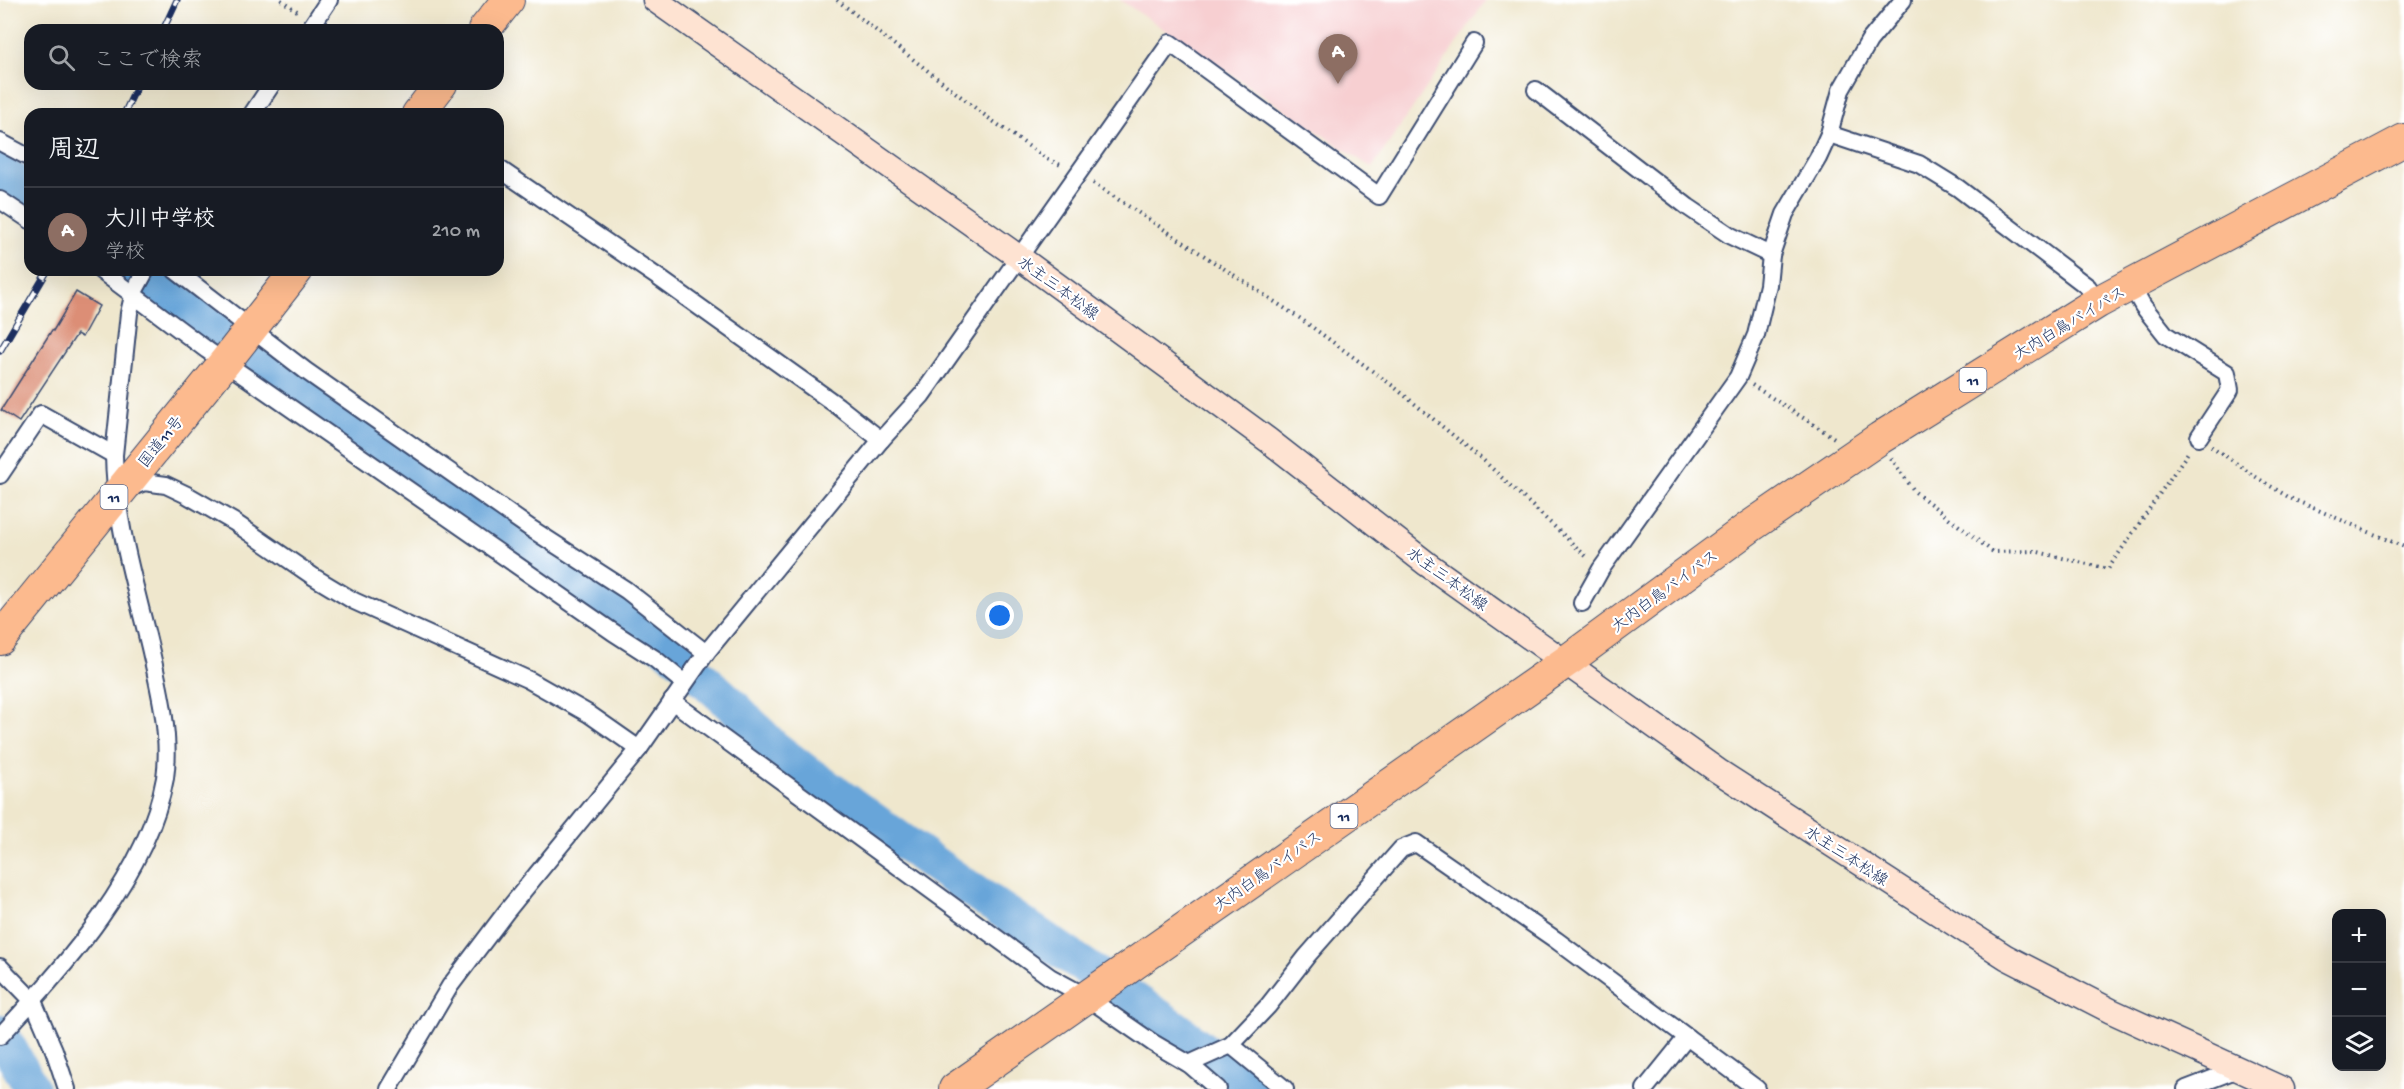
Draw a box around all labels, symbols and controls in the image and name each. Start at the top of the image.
search box [24,24,504,90]
pin: A [1318,34,1358,84]
icon: search [45,41,78,74]
text: ここで検索 [93,49,203,75]
text: 周辺 [48,137,100,168]
text: 大川中学校 [105,208,215,234]
text: A [62,221,73,244]
text: 210 m [432,221,480,244]
text: 学校 [105,242,145,265]
street label: 水主三本松線 [1013,252,1103,326]
street label: 大内白鳥バイパス [2010,282,2130,366]
road number: 11 [1960,368,1986,392]
street label: 国道11号 [135,413,189,473]
road number: 11 [100,485,128,509]
street label: 水主三本松線 [1402,543,1492,617]
street label: 大内白鳥バイパス [1608,546,1723,638]
your location [985,601,1014,630]
road number: 11 [1330,804,1358,828]
street label: 水主三本松線 [1800,822,1892,892]
street label: 大内白鳥バイパス [1210,827,1327,917]
map controls [2332,909,2386,1071]
button: + [2332,909,2386,963]
button: − [2332,963,2386,1017]
button: layers [2332,1017,2386,1071]

